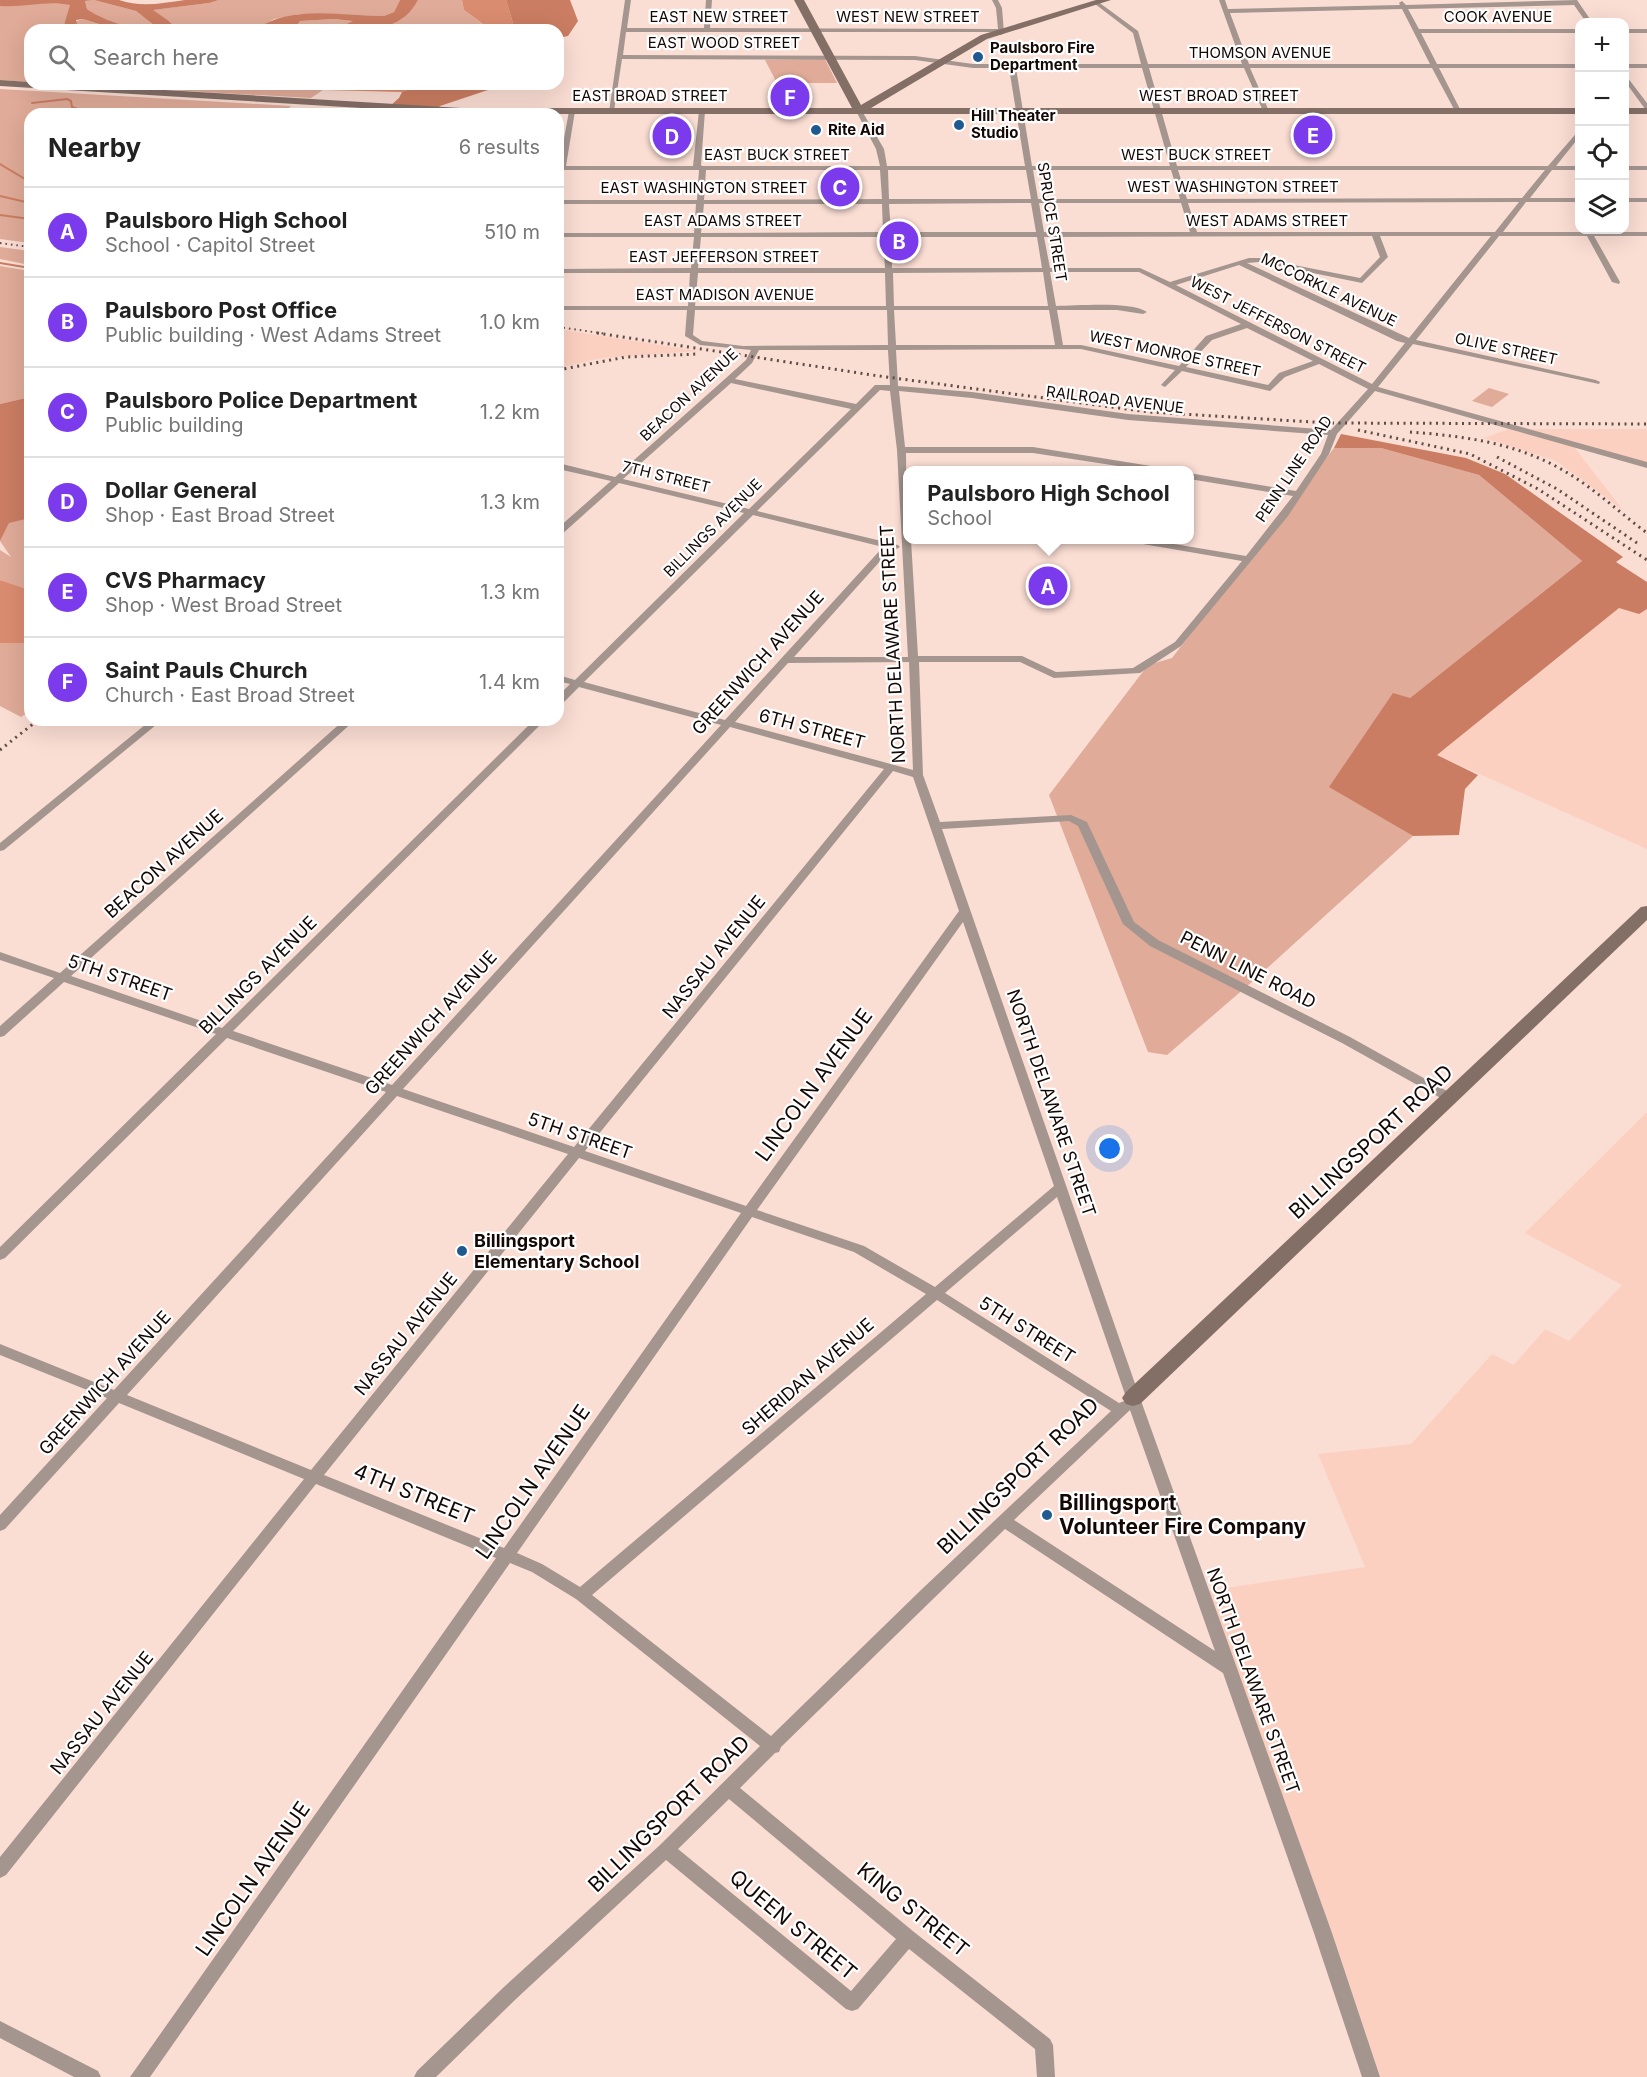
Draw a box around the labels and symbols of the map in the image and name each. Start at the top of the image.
street label: EAST NEW STREET [650,7,788,26]
street label: WEST NEW STREET [836,7,980,26]
street label: COOK AVENUE [1444,7,1552,26]
street label: EAST WOOD STREET [648,33,800,52]
place label: Paulsboro Fire Department [990,38,1095,74]
street label: THOMSON AVENUE [1189,43,1331,62]
marker: Paulsboro Fire Department [971,50,985,64]
pin: F [770,74,810,120]
street label: EAST BROAD STREET [572,86,728,105]
street label: WEST BROAD STREET [1139,86,1299,105]
place label: Hill Theater Studio [971,106,1056,142]
pin: E [1294,112,1332,158]
pin: D [652,114,692,158]
marker: Hill Theater Studio [952,118,966,132]
place label: Rite Aid [828,120,885,139]
marker: Rite Aid [809,123,823,137]
street label: EAST BUCK STREET [704,145,850,164]
street label: WEST BUCK STREET [1121,145,1271,164]
street label: SPRUCE STREET [1034,161,1071,283]
pin: C [820,164,860,210]
street label: WEST WASHINGTON STREET [1127,177,1339,196]
street label: EAST WASHINGTON STREET [601,178,807,197]
street label: EAST ADAMS STREET [644,211,802,230]
street label: WEST ADAMS STREET [1186,211,1348,230]
pin: B [880,218,918,264]
street label: EAST JEFFERSON STREET [629,247,819,266]
street label: MCCORKLE AVENUE [1258,248,1400,331]
street label: WEST JEFFERSON STREET [1187,272,1369,377]
street label: EAST MADISON AVENUE [636,285,814,304]
street label: WEST MONROE STREET [1088,326,1263,381]
street label: OLIVE STREET [1453,328,1559,369]
street label: BEACON AVENUE [636,344,742,445]
street label: RAILROAD AVENUE [1045,382,1185,417]
street label: PENN LINE ROAD [1251,412,1336,526]
street label: 7TH STREET [620,456,712,497]
street label: BILLINGS AVENUE [659,474,766,581]
street label: NORTH DELAWARE STREET [876,524,909,764]
pin: A [1028,564,1068,608]
street label: GREENWICH AVENUE [687,586,828,739]
street label: 6TH STREET [757,704,868,753]
street label: BEACON AVENUE [100,805,227,922]
street label: NASSAU AVENUE [658,891,770,1022]
street label: BILLINGS AVENUE [194,911,321,1038]
street label: PENN LINE ROAD [1177,926,1319,1013]
street label: GREENWICH AVENUE [360,946,501,1099]
street label: 5TH STREET [65,950,175,1005]
street label: NORTH DELAWARE STREET [1003,986,1100,1219]
street label: LINCOLN AVENUE [750,1004,877,1166]
street label: BILLINGSPORT ROAD [1284,1059,1458,1224]
street label: 5TH STREET [525,1108,635,1163]
your location [1095,1134,1124,1163]
place label: Billingsport Elementary School [474,1230,639,1272]
marker: Billingsport Elementary School [455,1244,469,1258]
street label: NASSAU AVENUE [350,1268,462,1399]
street label: 5TH STREET [975,1292,1079,1367]
street label: GREENWICH AVENUE [34,1306,175,1459]
street label: SHERIDAN AVENUE [737,1314,878,1440]
street label: BILLINGSPORT ROAD [932,1392,1104,1559]
street label: LINCOLN AVENUE [470,1400,595,1564]
street label: 4TH STREET [350,1458,478,1529]
place label: Billingsport Volunteer Fire Company [1059,1490,1307,1539]
marker: Billingsport Volunteer Fire Company [1040,1508,1054,1522]
street label: NORTH DELAWARE STREET [1203,1565,1304,1797]
street label: NASSAU AVENUE [46,1647,158,1778]
street label: BILLINGSPORT ROAD [583,1730,755,1897]
street label: LINCOLN AVENUE [190,1797,315,1961]
street label: KING STREET [852,1857,974,1962]
street label: QUEEN STREET [725,1864,862,1985]

